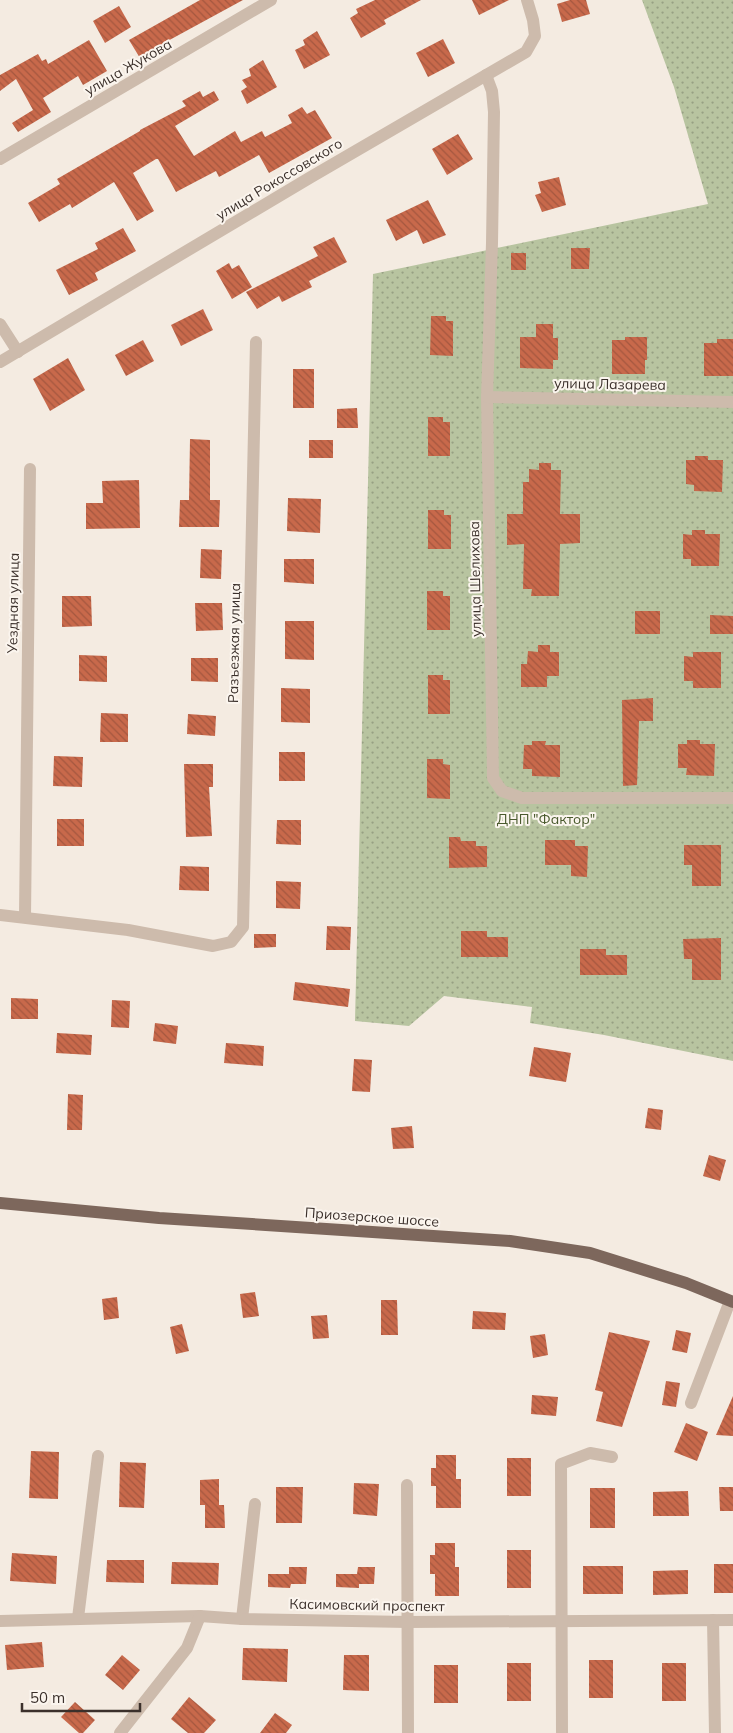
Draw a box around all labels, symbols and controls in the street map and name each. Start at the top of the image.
street label: улица Жукова [81,35,175,99]
street label: улица Рокоссовского [213,134,345,224]
street label: улица Лазарева [554,374,666,394]
street label: улица Шелихова [465,521,485,637]
street label: Уездная улица [3,552,23,655]
street label: Разъезжая улица [224,583,244,703]
park label: ДНП "Фактор" [497,810,595,828]
street label: Приозерское шоссе [304,1203,440,1231]
street label: Касимовский проспект [289,1595,446,1615]
scale bar [22,1680,140,1712]
text: 50 m [30,1688,65,1707]

